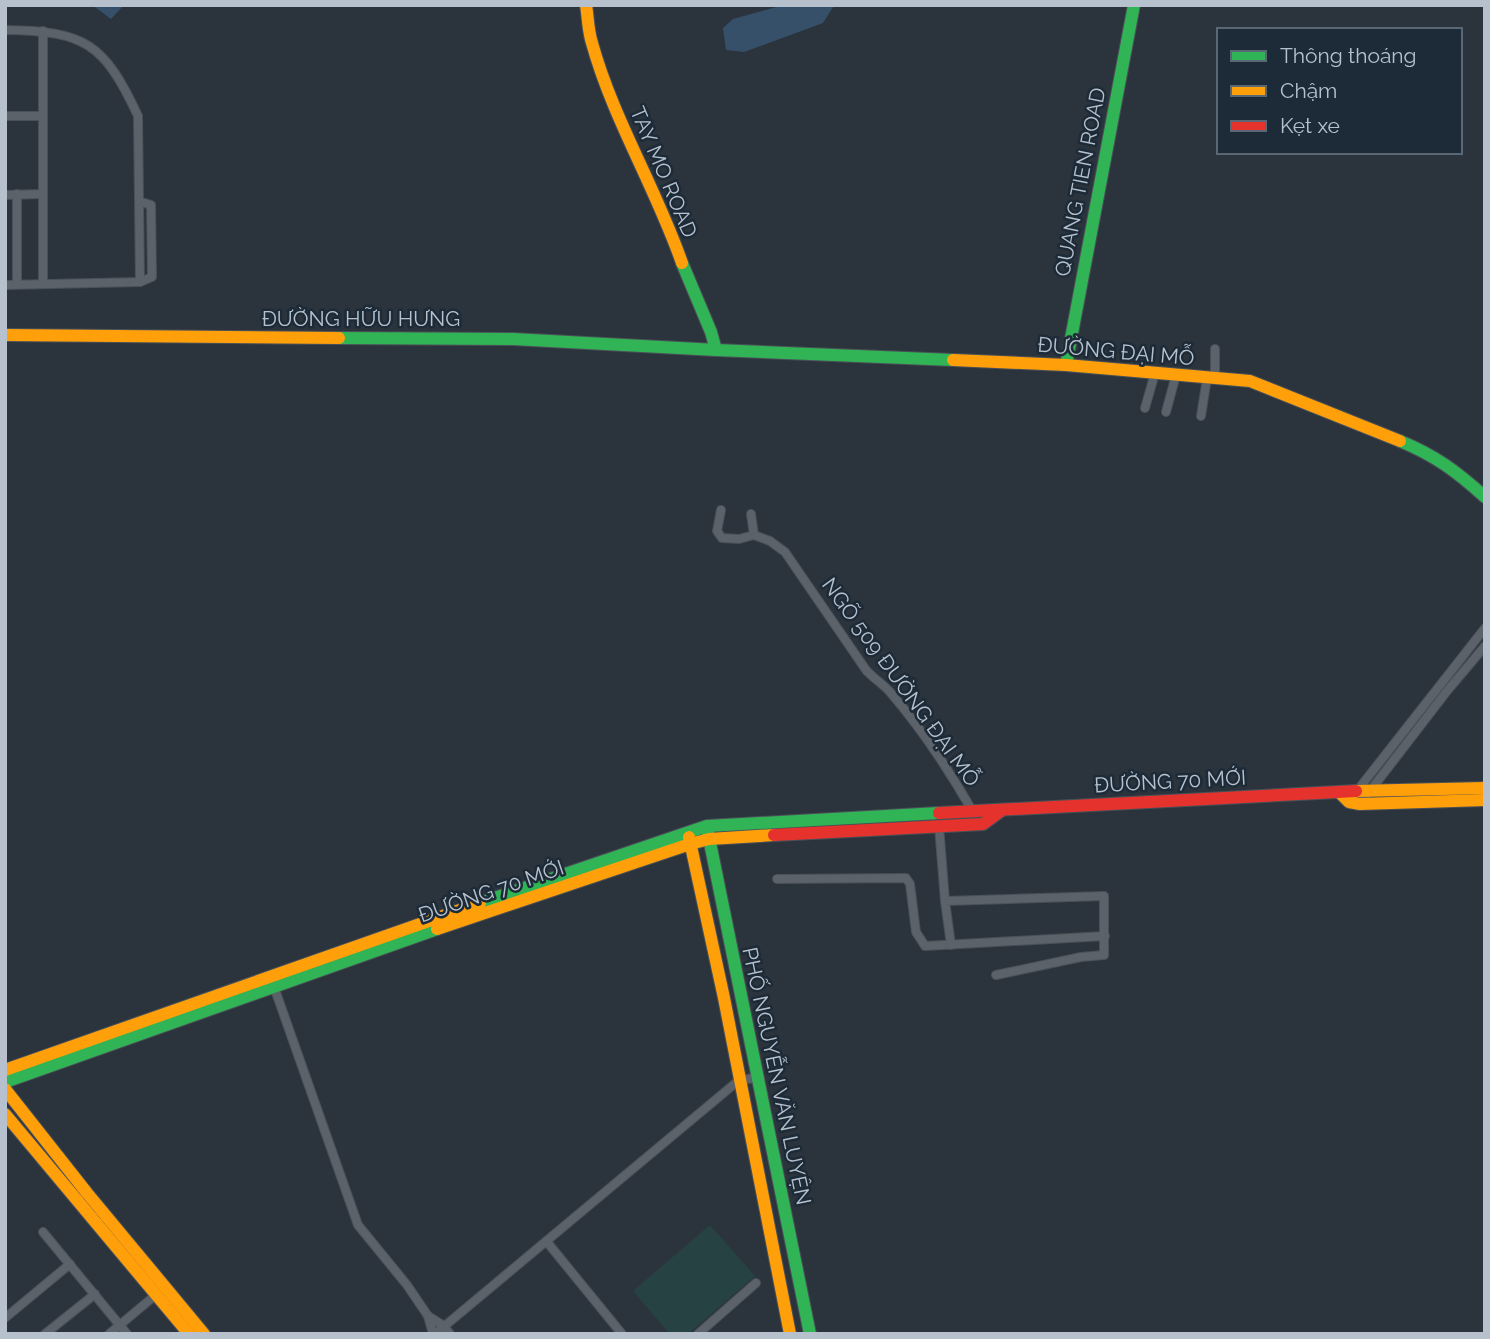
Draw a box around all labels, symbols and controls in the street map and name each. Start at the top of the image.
legend [1217,28,1462,154]
text: Thông thoáng [1280,43,1417,68]
text: Chậm [1280,78,1337,103]
street label: QUANG TIEN ROAD [1049,86,1111,278]
street label: TAY MO ROAD [625,103,703,241]
text: Kẹt xe [1280,113,1340,138]
street label: ĐƯỜNG HỮU HƯNG [262,306,460,331]
street label: ĐƯỜNG ĐẠI MỖ [1036,331,1196,370]
street label: NGÕ 509 ĐƯỜNG ĐẠI MỖ [817,572,986,791]
street label: ĐƯỜNG 70 MỚI [1093,765,1247,797]
street label: ĐƯỜNG 70 MỚI [415,854,567,928]
street label: PHỐ NGUYỄN VĂN LUYỆN [737,945,818,1207]

